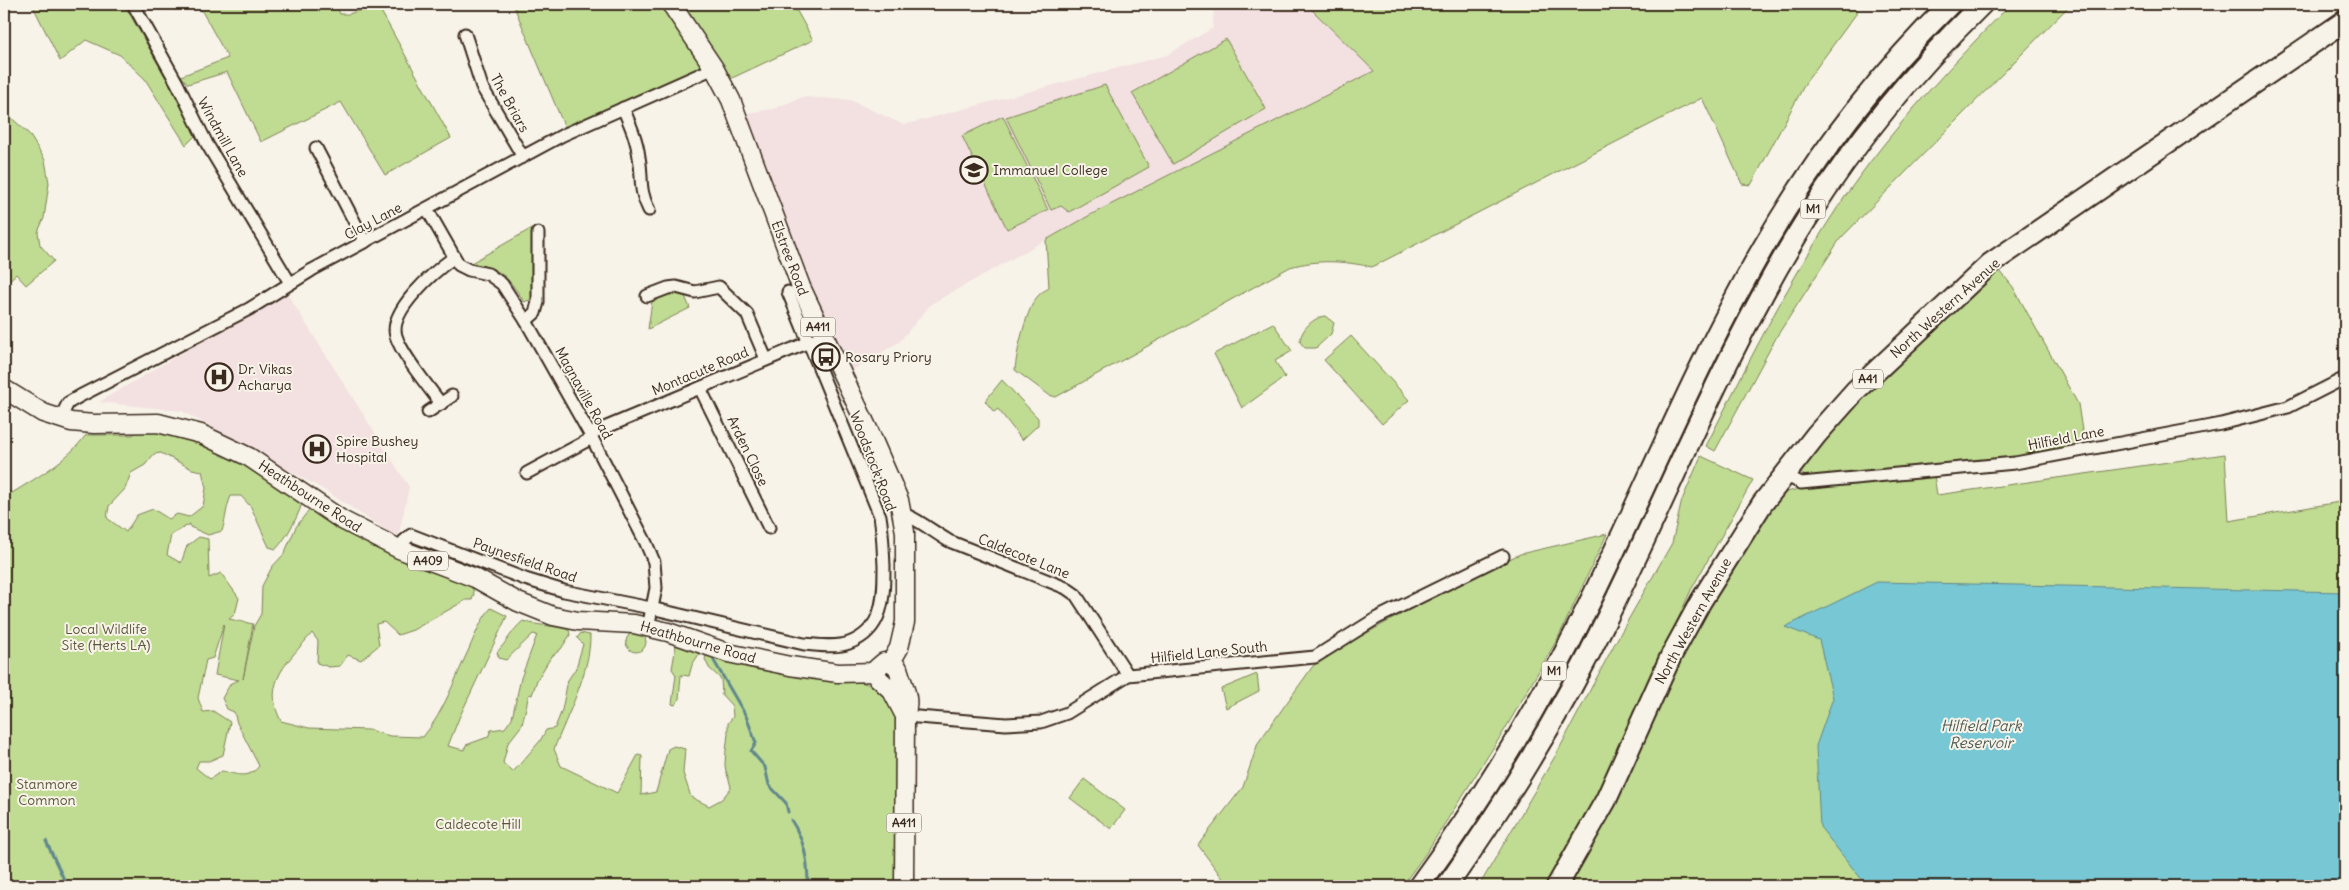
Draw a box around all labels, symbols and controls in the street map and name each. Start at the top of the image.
street label: The Briars [487,70,533,136]
street label: Windmill Lane [194,94,252,180]
school or university icon: Immanuel College [959,155,989,185]
place label: Immanuel College [993,161,1108,179]
street label: Clay Lane [341,198,405,244]
road number: M1 [1800,200,1826,218]
street label: Elstree Road [767,218,813,298]
street label: North Western Avenue [1886,254,2004,362]
road number: A411 [800,318,836,337]
bus stop icon: Rosary Priory [811,342,841,372]
street label: Montacute Road [649,343,751,399]
street label: Magnaville Road [551,344,617,442]
place label: Rosary Priory [845,348,932,366]
place label: Dr. Vikas Acharya [238,360,292,394]
hospital icon: Dr. Vikas Acharya [204,362,234,392]
road number: A41 [1853,369,1883,388]
street label: Woodstock Road [846,408,900,514]
street label: Arden Close [723,413,773,489]
street label: Hilfield Lane [2026,422,2106,454]
place label: Spire Bushey Hospital [336,432,418,466]
hospital icon: Spire Bushey Hospital [302,434,332,464]
street label: Heathbourne Road [255,456,365,536]
street label: Caldecote Lane [976,529,1072,583]
street label: Paynesfield Road [471,534,579,586]
road number: A409 [408,552,448,570]
street label: North Western Avenue [1651,555,1735,687]
street label: Heathbourne Road [638,617,758,667]
park label: Local Wildlife Site (Herts LA) [62,620,150,654]
street label: Hilfield Lane South [1150,637,1268,667]
road number: M1 [1542,661,1566,680]
water label: Hilfield Park Reservoir [1941,716,2023,752]
park label: Stanmore Common [16,775,78,809]
road number: A411 [886,814,922,832]
park label: Caldecote Hill [435,815,521,833]

